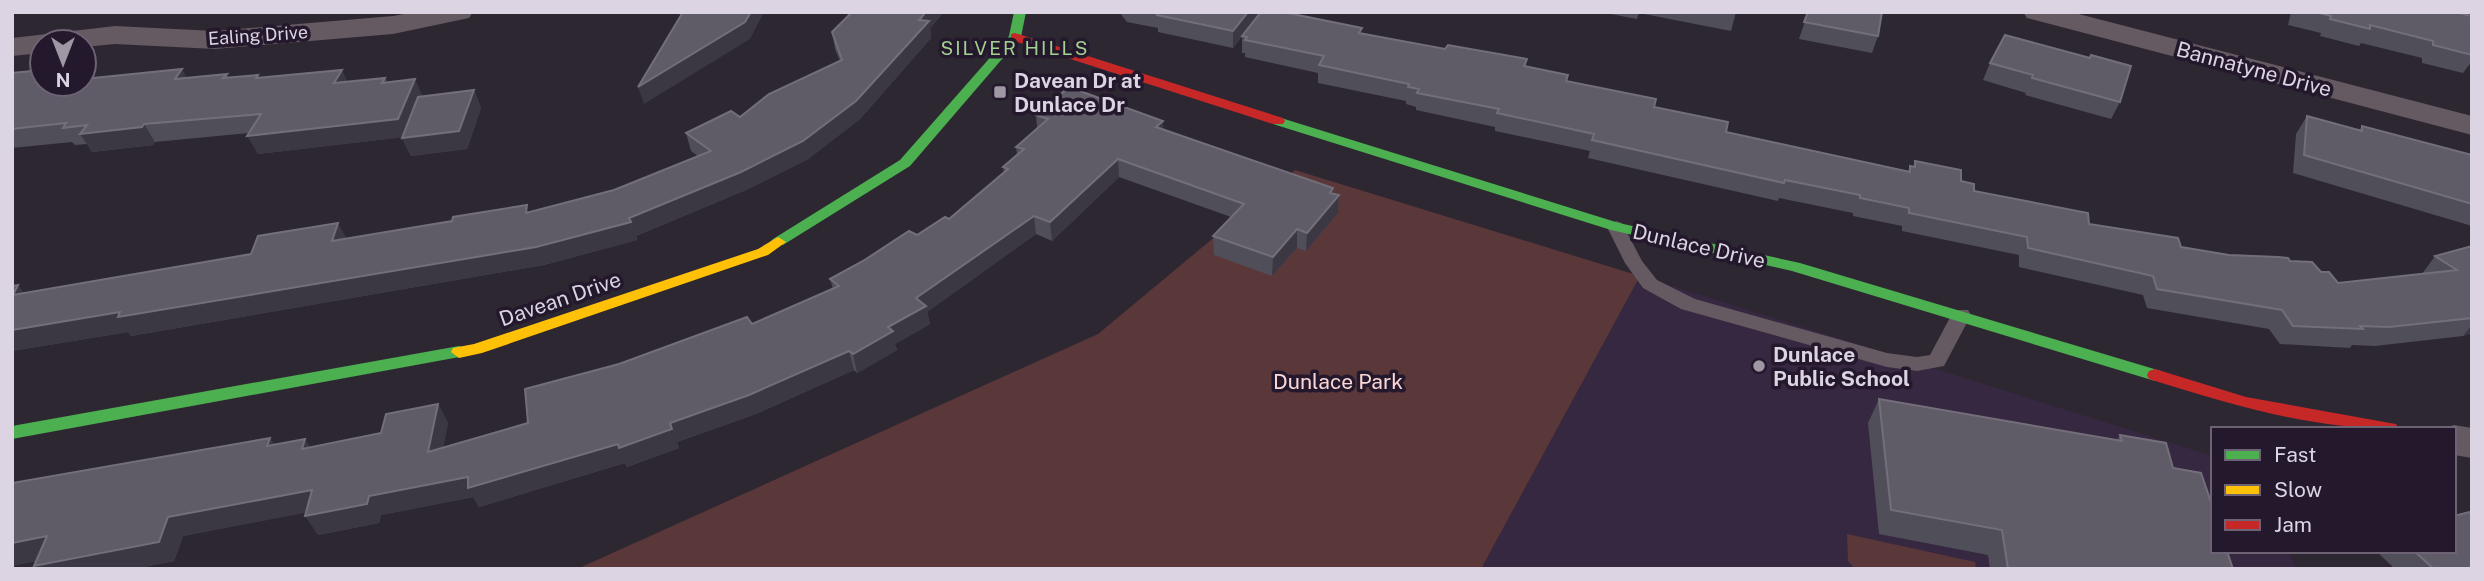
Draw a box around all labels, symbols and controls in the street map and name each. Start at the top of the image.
street label: Ealing Drive [207,21,309,49]
north arrow [28,28,98,98]
street label: Bannatyne Drive [2174,36,2334,102]
district label: SILVER HILLS [941,37,1089,59]
place label: Davean Dr at Dunlace Dr [1014,68,1141,117]
text: N [56,69,70,91]
marker: Davean Dr at Dunlace Dr [992,84,1008,100]
street label: Dunlace Drive [1630,219,1768,273]
street label: Davean Drive [496,266,624,332]
place label: Dunlace Public School [1773,342,1910,391]
marker: Dunlace Public School [1751,358,1767,374]
park label: Dunlace Park [1273,369,1403,394]
legend [2211,427,2456,553]
text: Fast [2274,442,2316,467]
text: Slow [2274,477,2322,502]
text: Jam [2274,512,2312,537]

